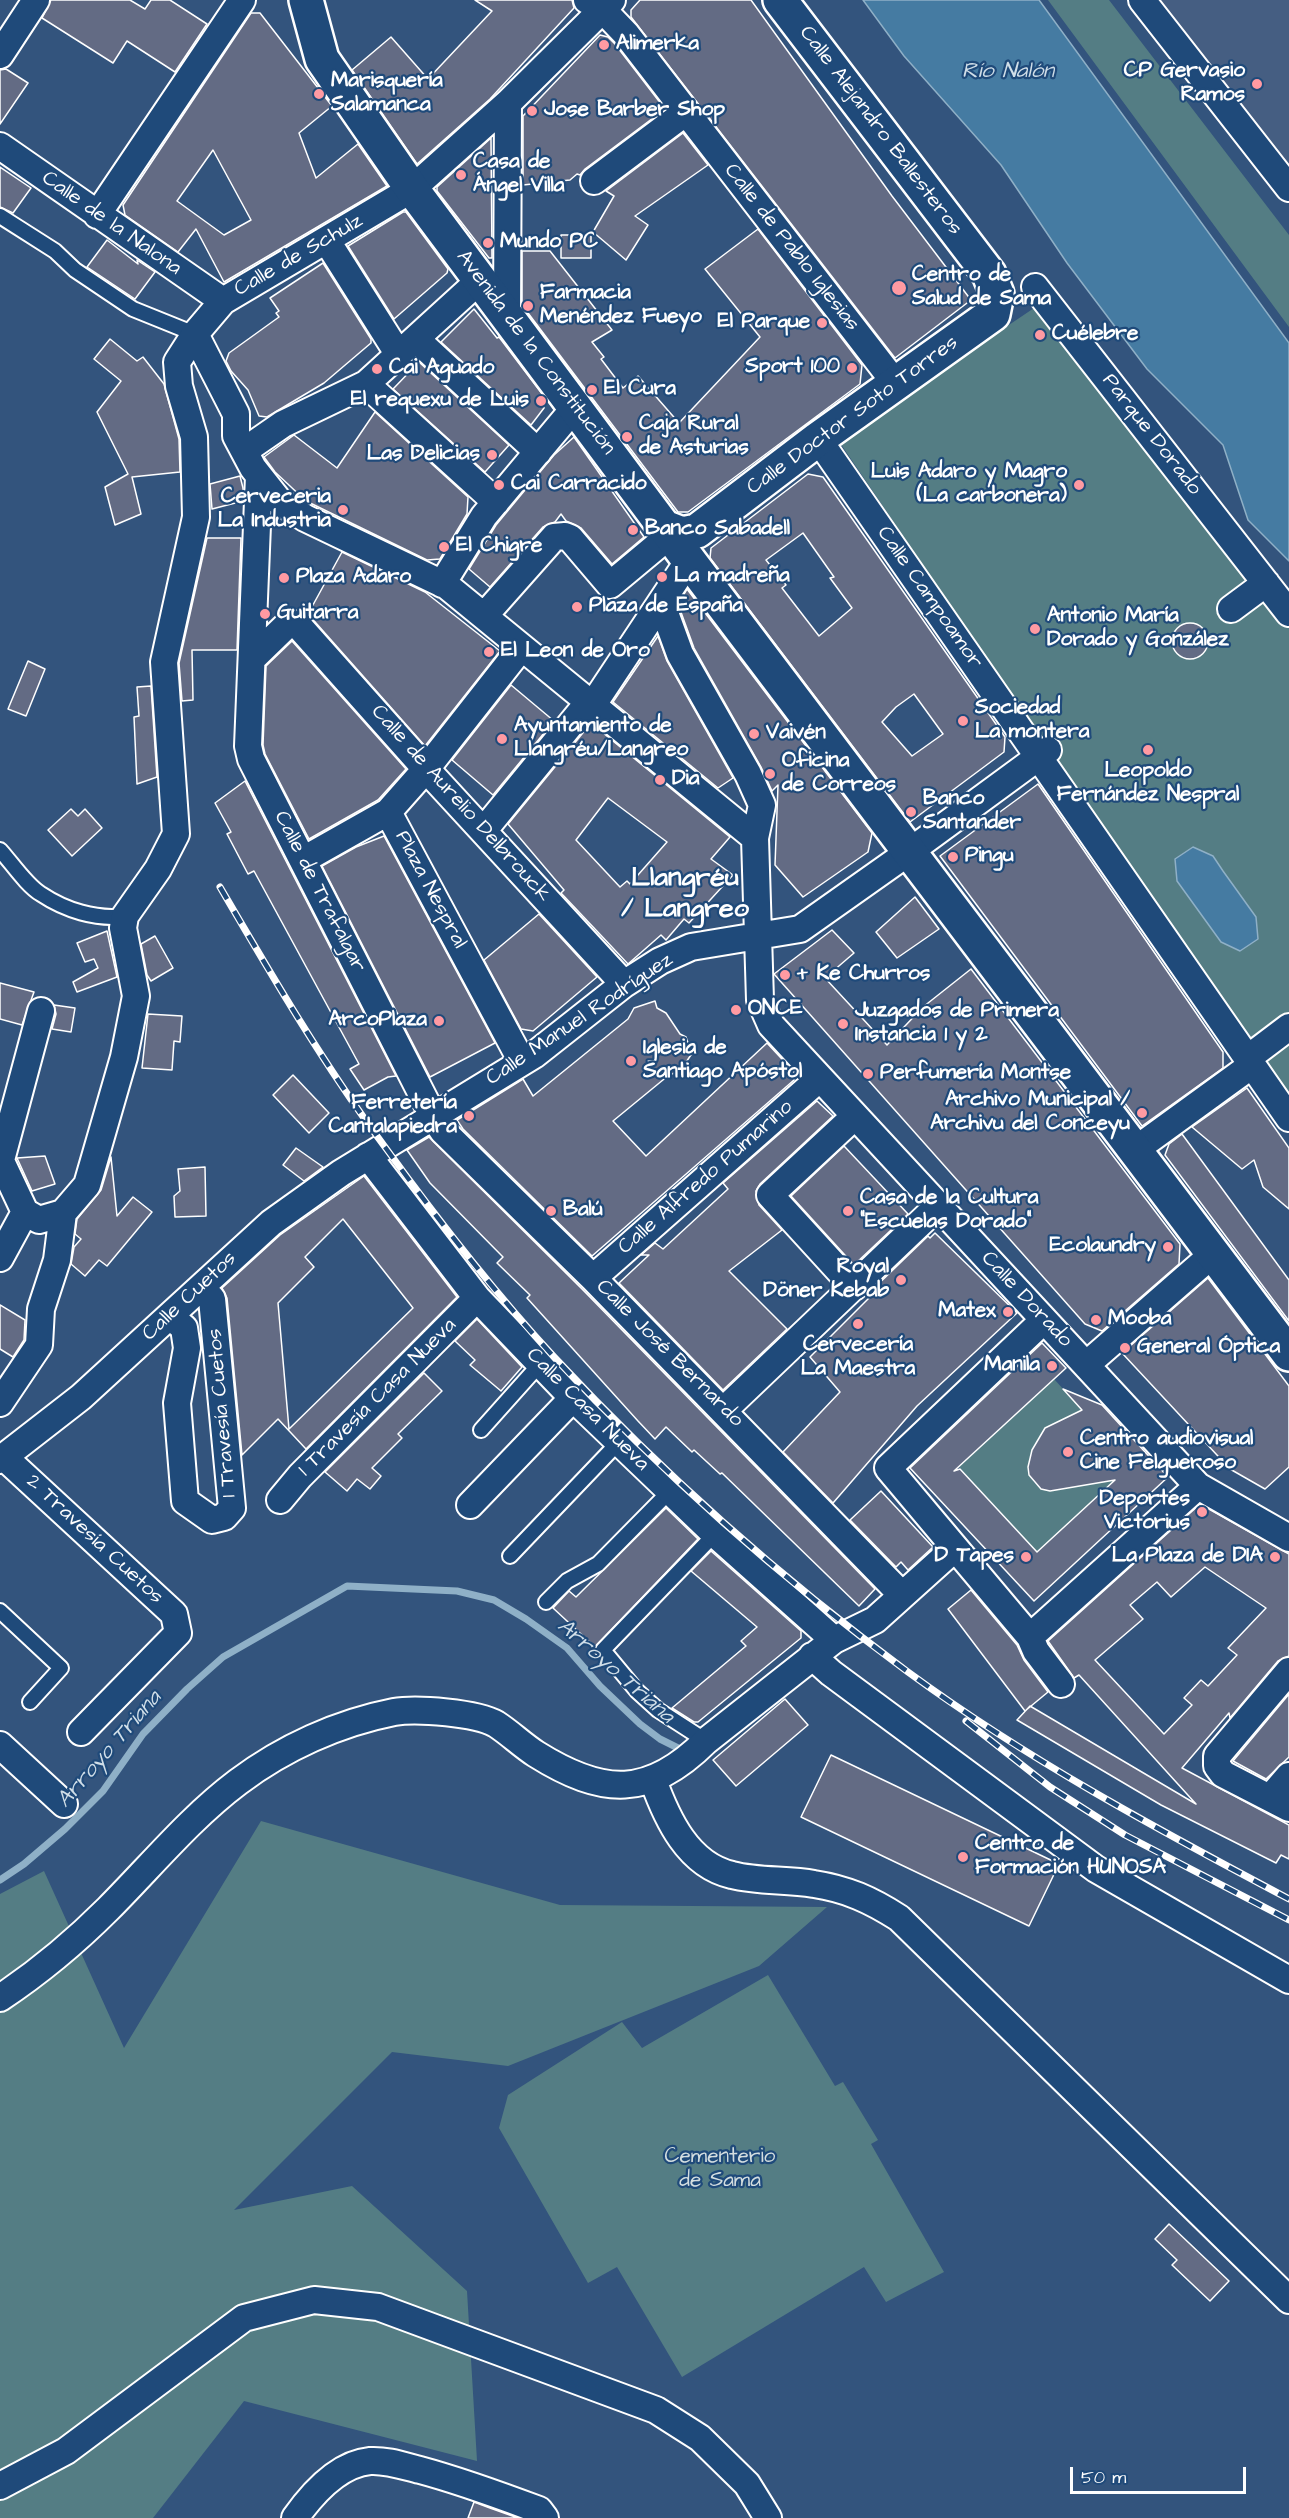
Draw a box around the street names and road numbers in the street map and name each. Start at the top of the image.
street label: Calle Alejandro Ballesteros [793,21,967,241]
street label: Calle de Pablo Iglesias [718,159,864,337]
street label: Calle de la Nalona [36,166,186,282]
street label: Calle de Schulz [230,209,368,303]
street label: Avenida de la Constitución [450,246,620,460]
street label: Calle Doctor Soto Torres [742,331,964,501]
street label: Parque Dorado [1096,369,1206,501]
street label: Calle Campoamor [871,522,987,674]
street label: Calle de Aurelio Delbrouck [365,700,555,908]
street label: Calle de Trafalgar [268,807,370,977]
street label: Plaza Nespral [389,827,471,953]
street label: Calle Manuel Rodríguez [482,948,678,1092]
street label: Calle Alfredo Pumarino [613,1095,799,1261]
street label: Calle Cuetos [138,1247,242,1347]
street label: Calle Dorado [975,1247,1077,1353]
street label: Calle José Bernardo [590,1275,748,1433]
street label: 1 Travesía Casa Nueva [294,1314,462,1482]
street label: 1 Travesía Cuetos [203,1328,243,1498]
street label: Calle Casa Nueva [520,1343,654,1477]
street label: 2 Travesía Cuetos [20,1470,168,1610]

